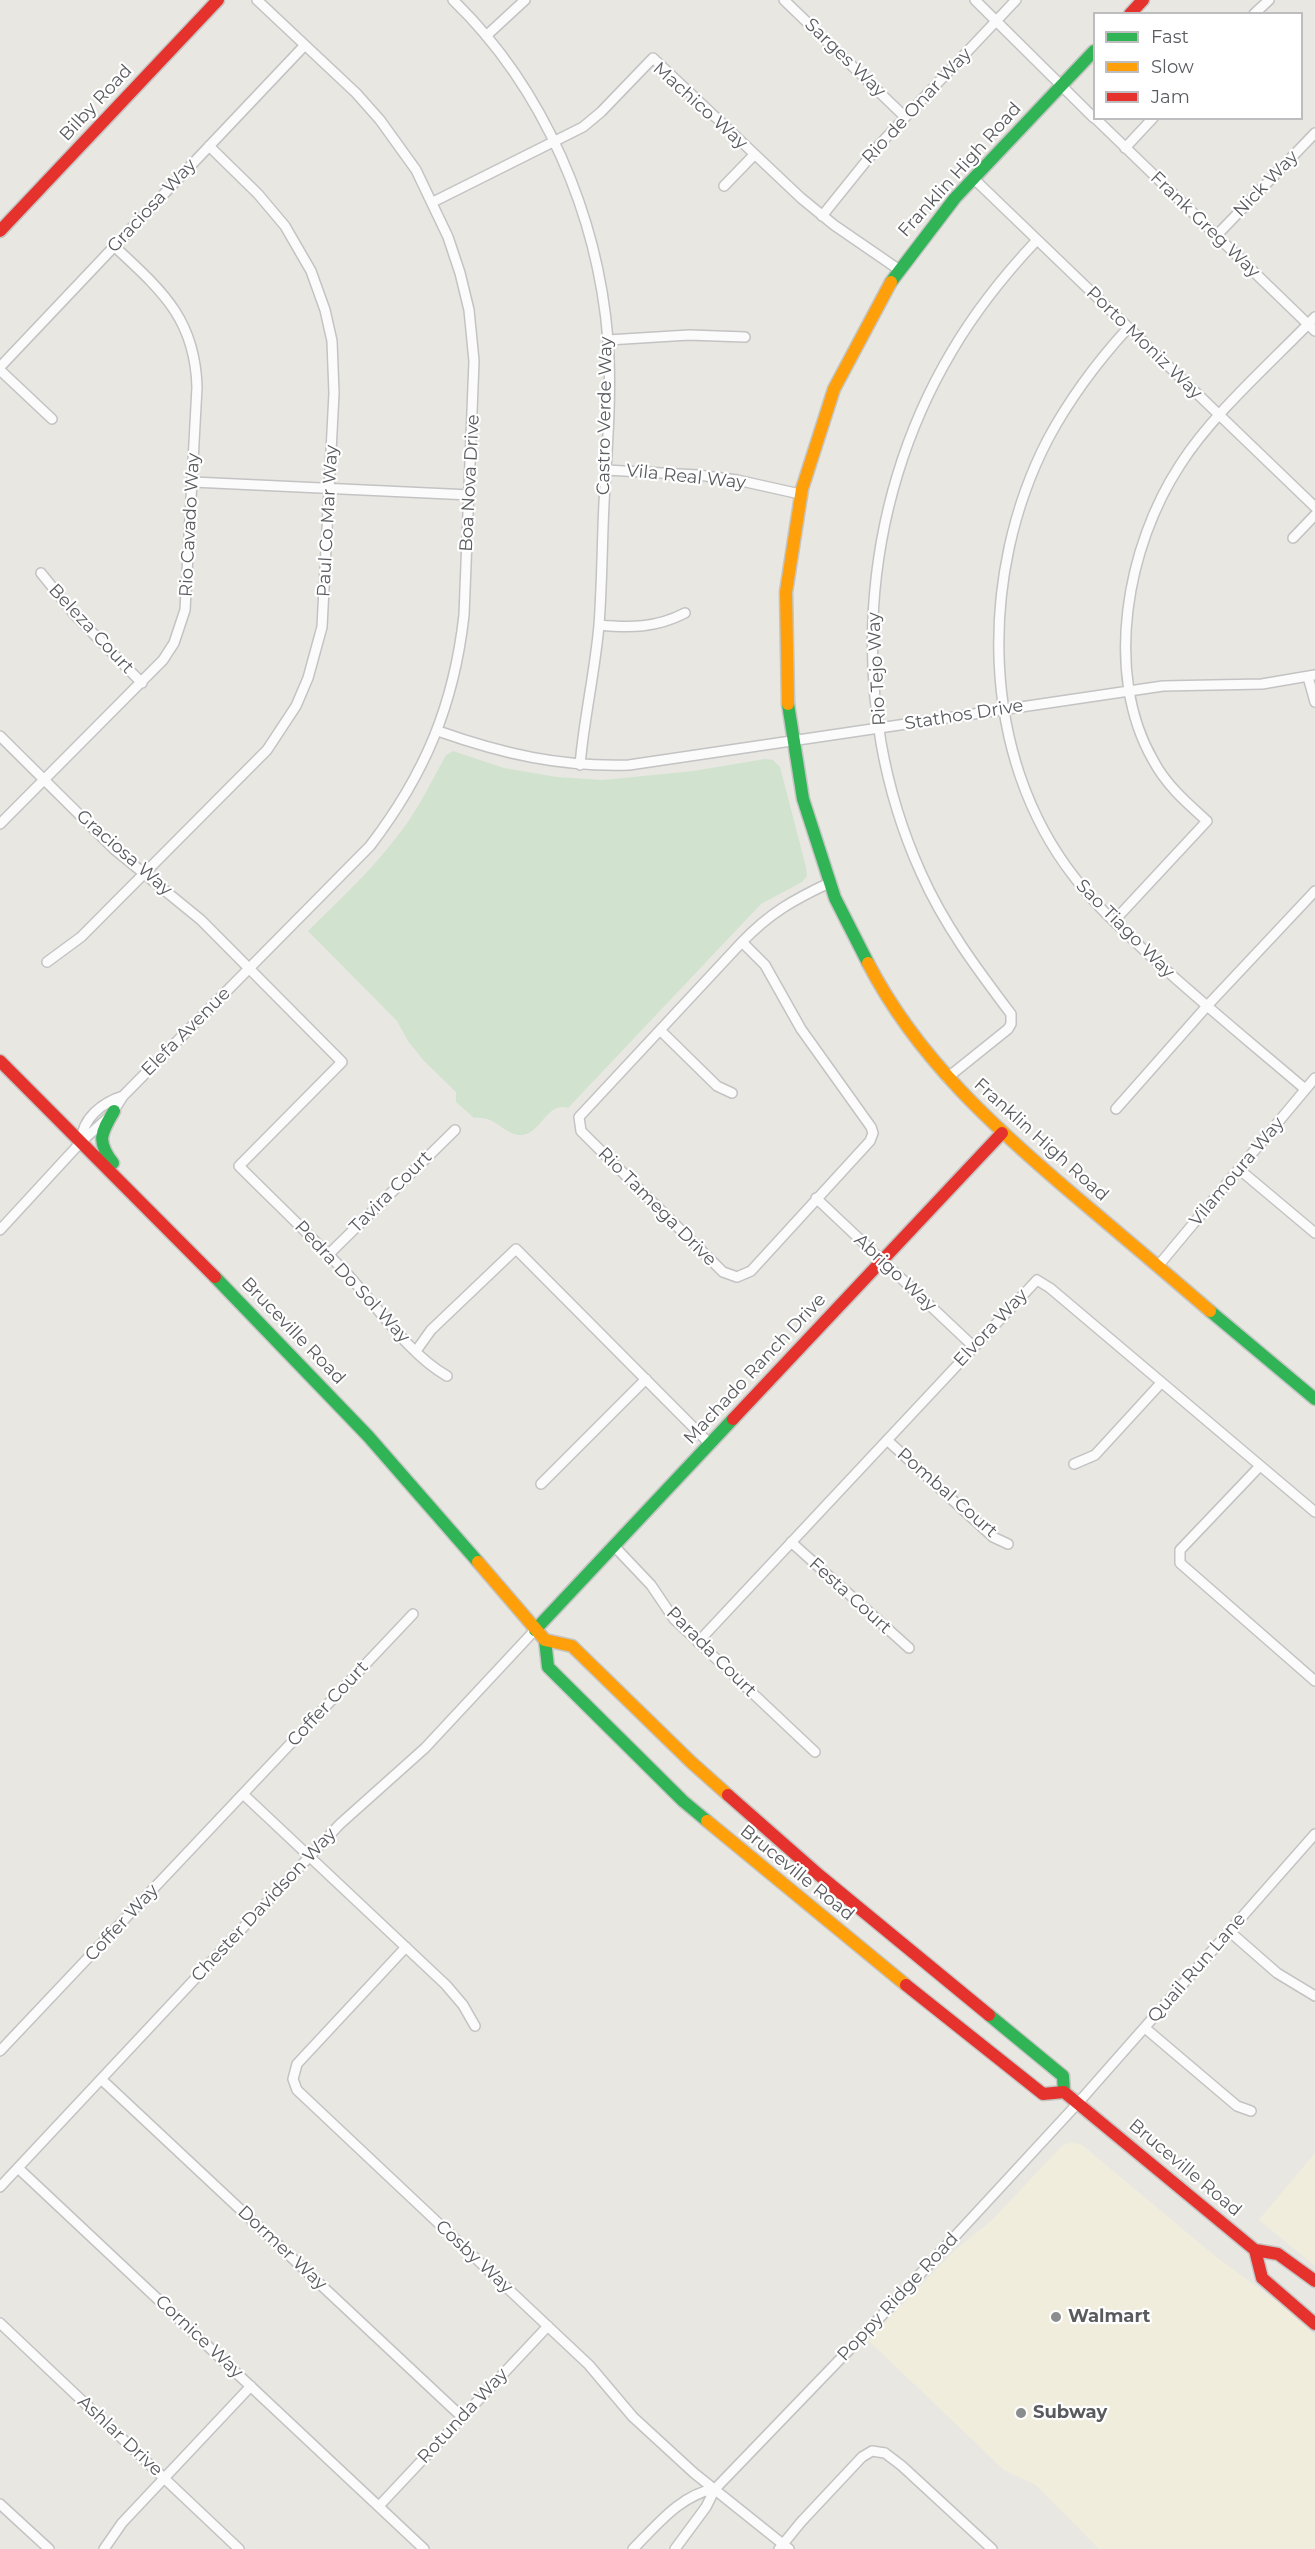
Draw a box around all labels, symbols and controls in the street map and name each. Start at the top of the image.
legend [1093,12,1303,120]
street label: Sarges Way [800,14,890,102]
text: Fast [1151,26,1189,48]
street label: Rio de Onar Way [858,44,976,168]
text: Slow [1151,56,1194,78]
street label: Machico Way [648,58,752,154]
street label: Bilby Road [55,60,137,146]
text: Jam [1151,86,1190,108]
street label: Franklin High Road [894,98,1026,242]
street label: Nick Way [1229,146,1303,222]
street label: Graciosa Way [103,155,201,257]
street label: Frank Greg Way [1146,167,1264,283]
street label: Porto Moniz Way [1082,282,1206,404]
street label: Castro Verde Way [593,337,617,495]
street label: Boa Nova Drive [456,414,484,552]
street label: Paul Co Mar Way [313,445,343,597]
street label: Rio Cavado Way [175,452,205,598]
street label: Vila Real Way [625,460,747,494]
street label: Beleza Court [44,580,138,678]
street label: Rio Tejo Way [863,612,891,726]
street label: Stathos Drive [903,695,1025,735]
street label: Graciosa Way [72,805,176,901]
street label: Sao Tiago Way [1071,875,1179,983]
street label: Elefa Avenue [137,983,235,1081]
street label: Franklin High Road [969,1074,1113,1206]
street label: Vilamoura Way [1185,1113,1289,1231]
street label: Rio Tamega Drive [593,1143,721,1271]
street label: Tavira Court [345,1146,437,1238]
street label: Pedra Do Sol Way [290,1216,414,1348]
street label: Abrigo Way [849,1230,941,1316]
street label: Bruceville Road [236,1273,350,1389]
street label: Elvora Way [950,1285,1032,1371]
street label: Machado Ranch Drive [679,1289,831,1449]
street label: Pombal Court [892,1444,1002,1542]
street label: Festa Court [804,1553,896,1639]
street label: Parada Court [661,1602,761,1702]
street label: Coffer Court [283,1657,373,1751]
street label: Bruceville Road [736,1820,858,1926]
street label: Chester Davidson Way [187,1824,341,1986]
street label: Coffer Way [81,1880,163,1966]
street label: Quail Run Lane [1143,1909,1251,2027]
street label: Bruceville Road [1124,2115,1246,2221]
street label: Dormer Way [233,2201,331,2295]
street label: Cosby Way [431,2216,517,2298]
street label: Poppy Ridge Road [833,2228,963,2366]
street label: Cornice Way [151,2291,247,2383]
place label: Walmart [1068,2306,1150,2328]
marker: Walmart [1049,2310,1063,2324]
street label: Rotunda Way [413,2364,513,2468]
street label: Ashlar Drive [73,2391,167,2481]
place label: Subway [1033,2402,1107,2424]
marker: Subway [1014,2406,1028,2420]

